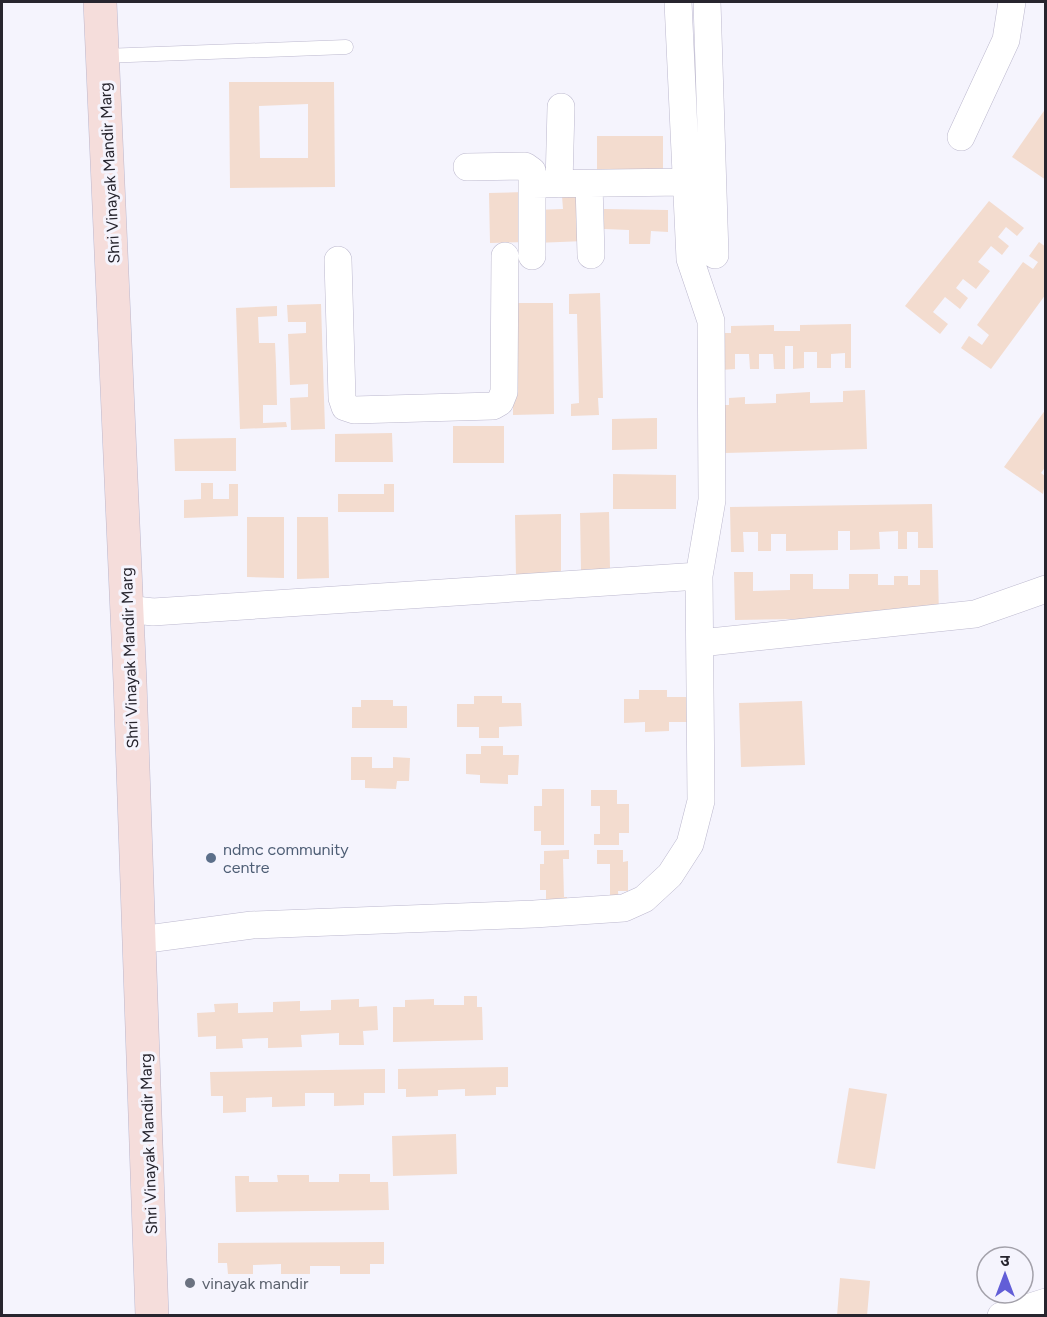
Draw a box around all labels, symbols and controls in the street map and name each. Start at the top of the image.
street label: Shri Vinayak Mandir Marg [95,82,124,264]
street label: Shri Vinayak Mandir Marg [117,567,142,749]
place label: ndmc community centre [223,840,349,877]
marker: ndmc community centre [204,851,218,865]
street label: Shri Vinayak Mandir Marg [136,1053,161,1235]
north arrow [975,1245,1035,1305]
text: उ [1000,1251,1010,1270]
place label: vinayak mandir [202,1274,309,1293]
marker: vinayak mandir [183,1276,197,1290]

